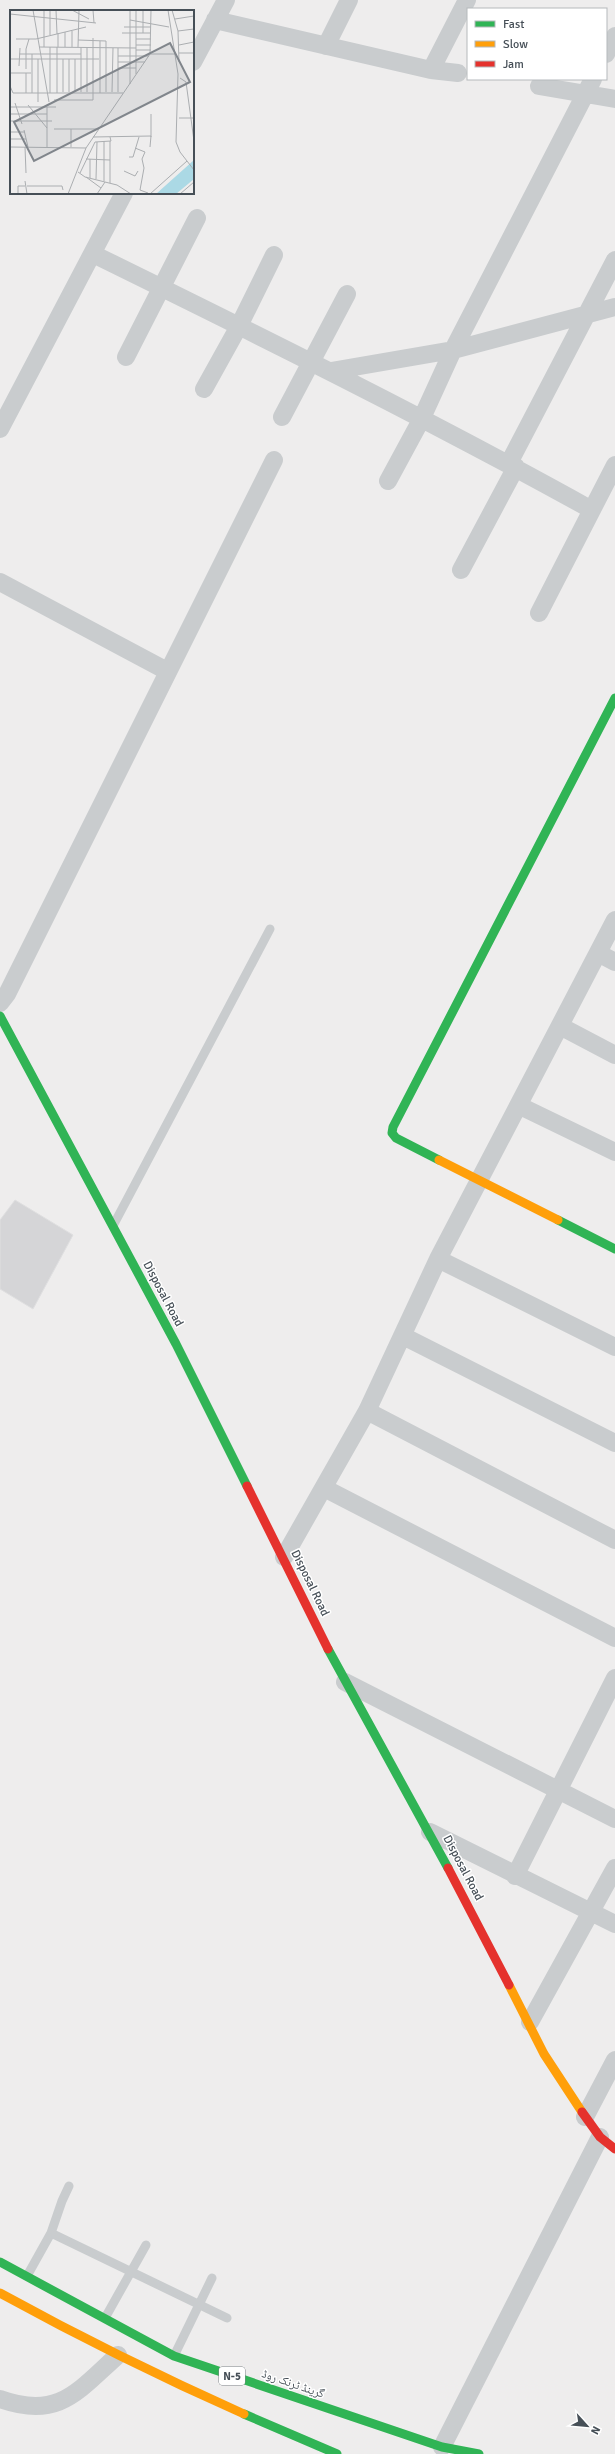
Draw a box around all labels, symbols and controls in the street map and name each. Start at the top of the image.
legend [467,8,607,80]
inset map [10,10,194,194]
text: Fast [503,17,524,32]
text: Slow [503,37,528,52]
text: Jam [503,57,524,72]
street label: Disposal Road [139,1259,187,1329]
street label: Disposal Road [287,1547,333,1619]
street label: Disposal Road [439,1833,487,1903]
street label: گرینڈ ٹرنک روڈ [260,2366,326,2402]
road number: N-5 [219,2367,245,2385]
north arrow [567,2406,607,2446]
text: N [588,2424,603,2437]

